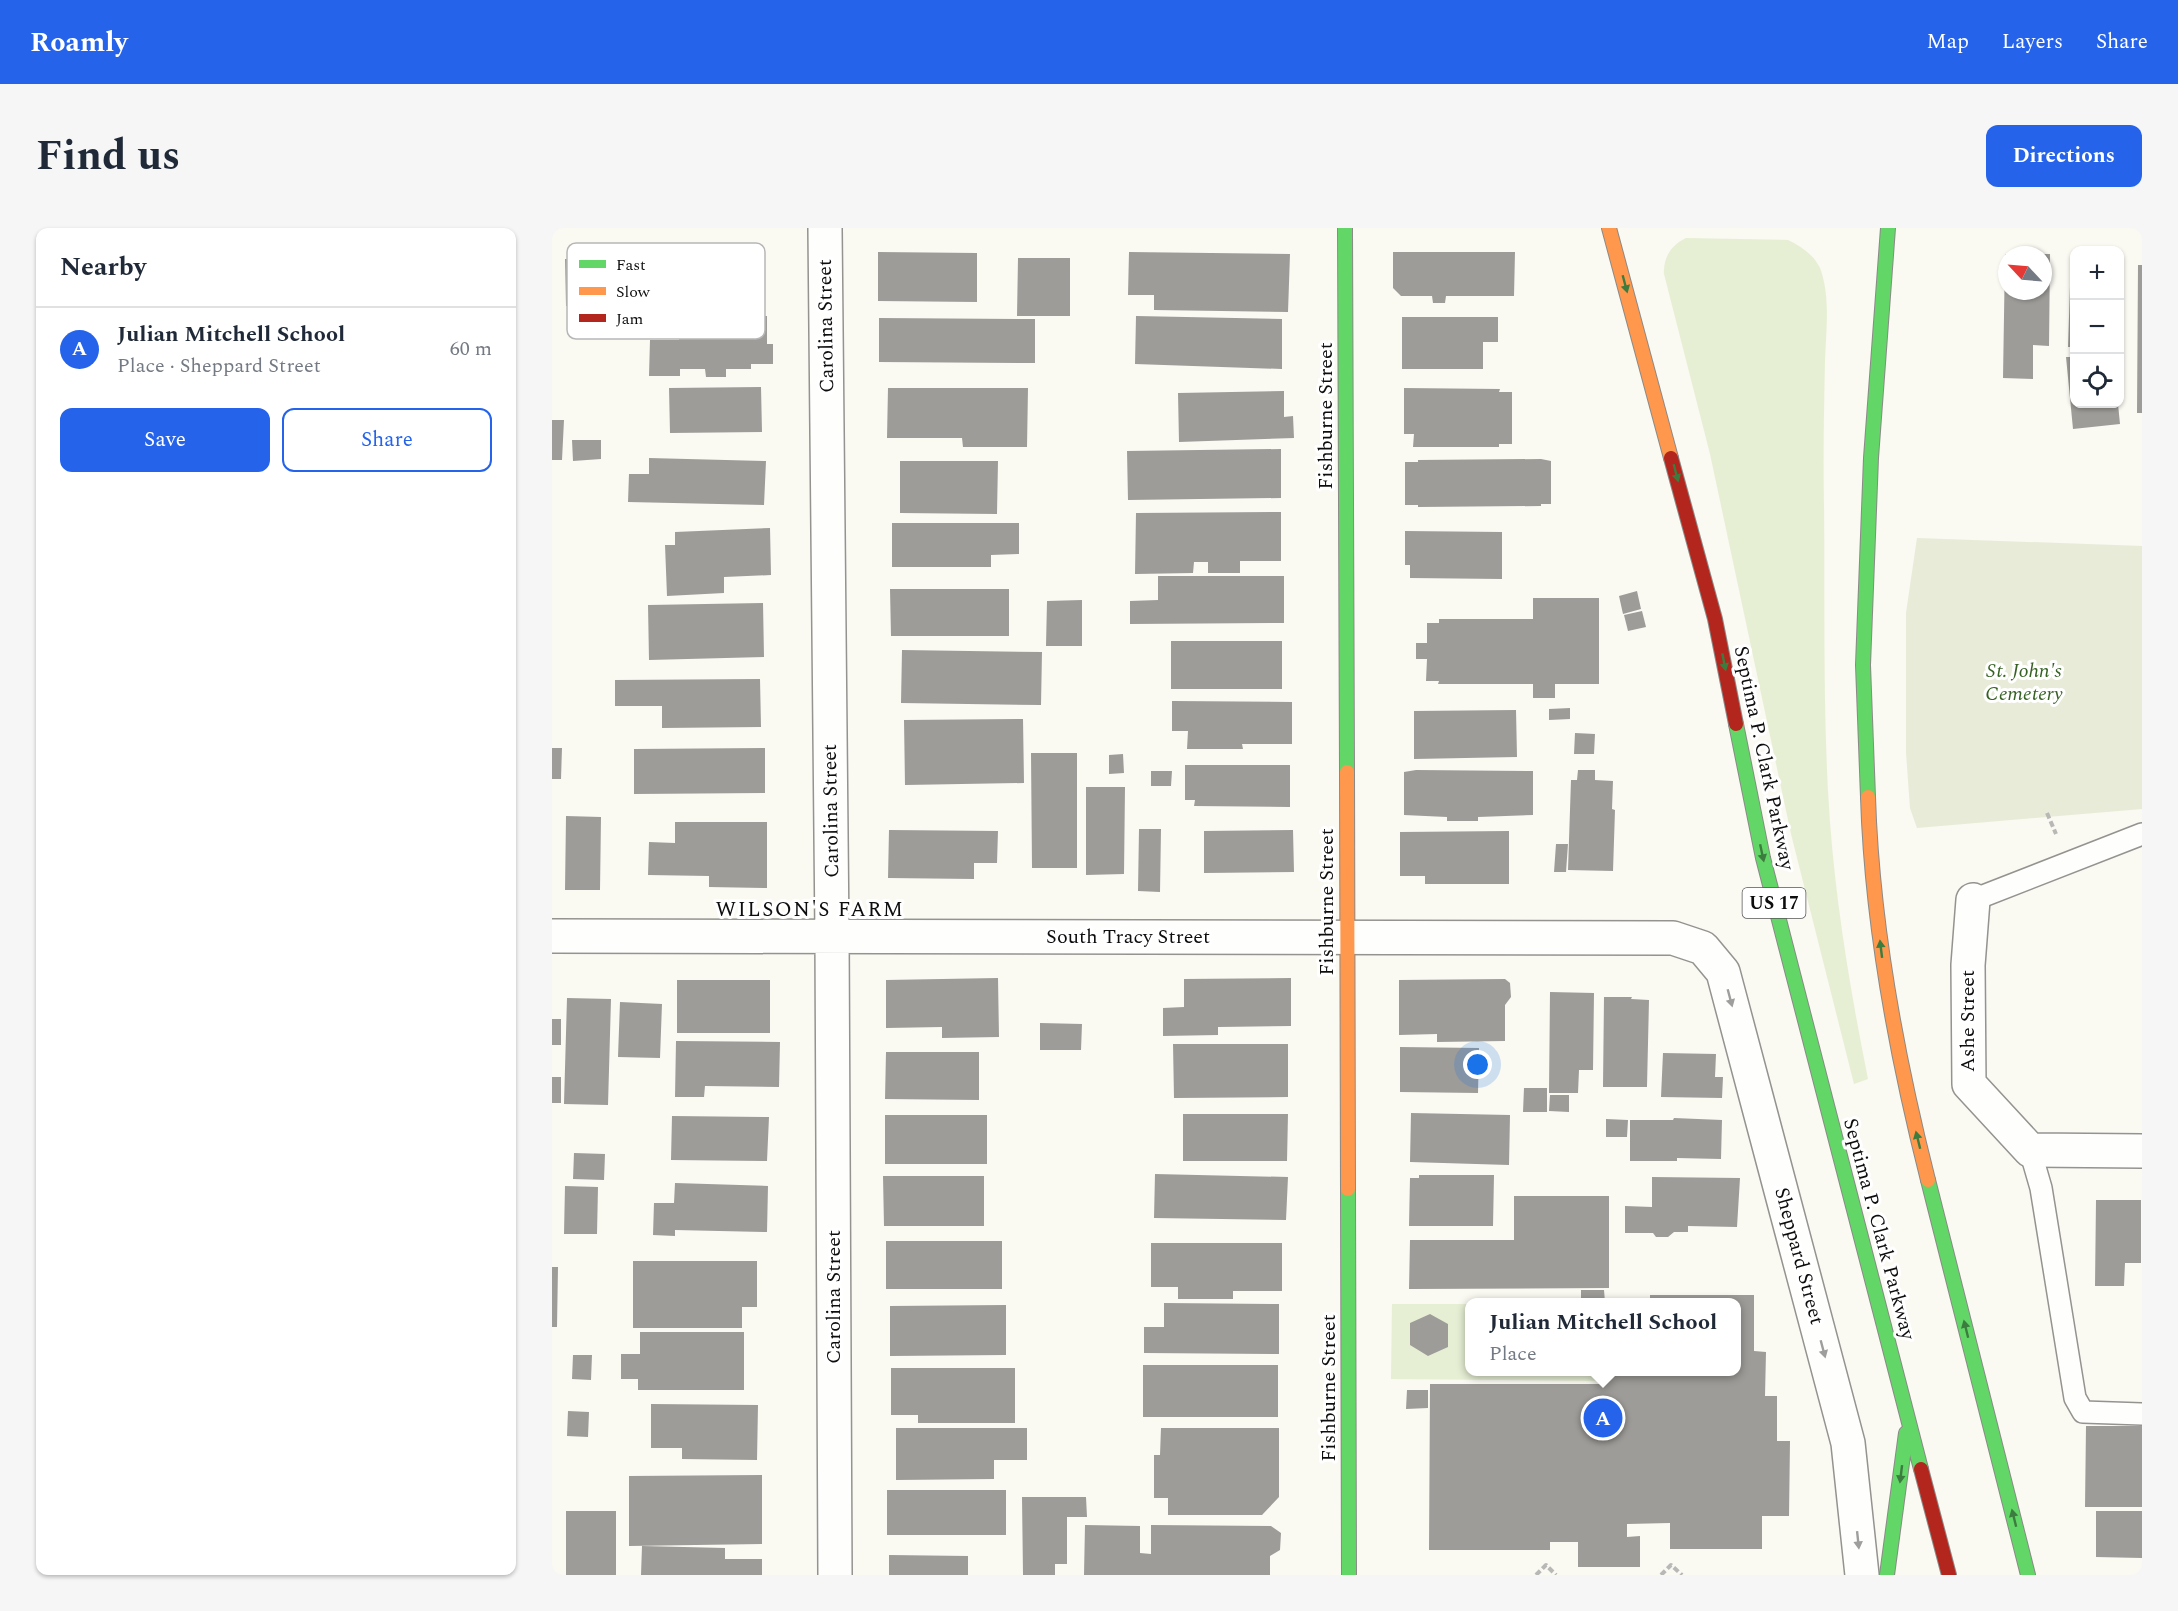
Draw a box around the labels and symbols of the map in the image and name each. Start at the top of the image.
legend [567,243,765,339]
north arrow [1998,246,2052,300]
text: Fast [616,253,646,277]
street label: Carolina Street [810,259,842,393]
one-way arrow [1620,275,1630,294]
text: Slow [616,280,651,304]
text: Jam [616,307,644,331]
street label: Fishburne Street [1311,342,1341,490]
one-way arrow [1671,464,1681,482]
street label: Septima P. Clark Parkway [1726,643,1803,874]
one-way arrow [1720,652,1729,671]
park label: St. John's Cemetery [1985,656,2063,709]
street label: Carolina Street [815,744,847,878]
street label: Fishburne Street [1312,828,1342,976]
one-way arrow [1758,844,1767,863]
road number: US 17 [1742,888,1806,918]
district label: WILSON'S FARM [716,894,904,926]
street label: South Tracy Street [1046,922,1210,952]
one-way arrow [1876,939,1885,958]
street label: Ashe Street [1953,970,1983,1072]
one-way arrow [1726,989,1735,1007]
your location [1463,1050,1492,1079]
street label: Septima P. Clark Parkway [1835,1115,1923,1344]
one-way arrow [1912,1131,1922,1150]
street label: Sheppard Street [1766,1184,1832,1328]
street label: Carolina Street [819,1230,849,1364]
street label: Fishburne Street [1314,1314,1344,1462]
one-way arrow [1961,1320,1970,1338]
one-way arrow [1819,1340,1829,1358]
pin: A [1584,1396,1622,1440]
one-way arrow [1896,1465,1906,1484]
one-way arrow [2009,1509,2018,1527]
one-way arrow [1854,1531,1863,1550]

